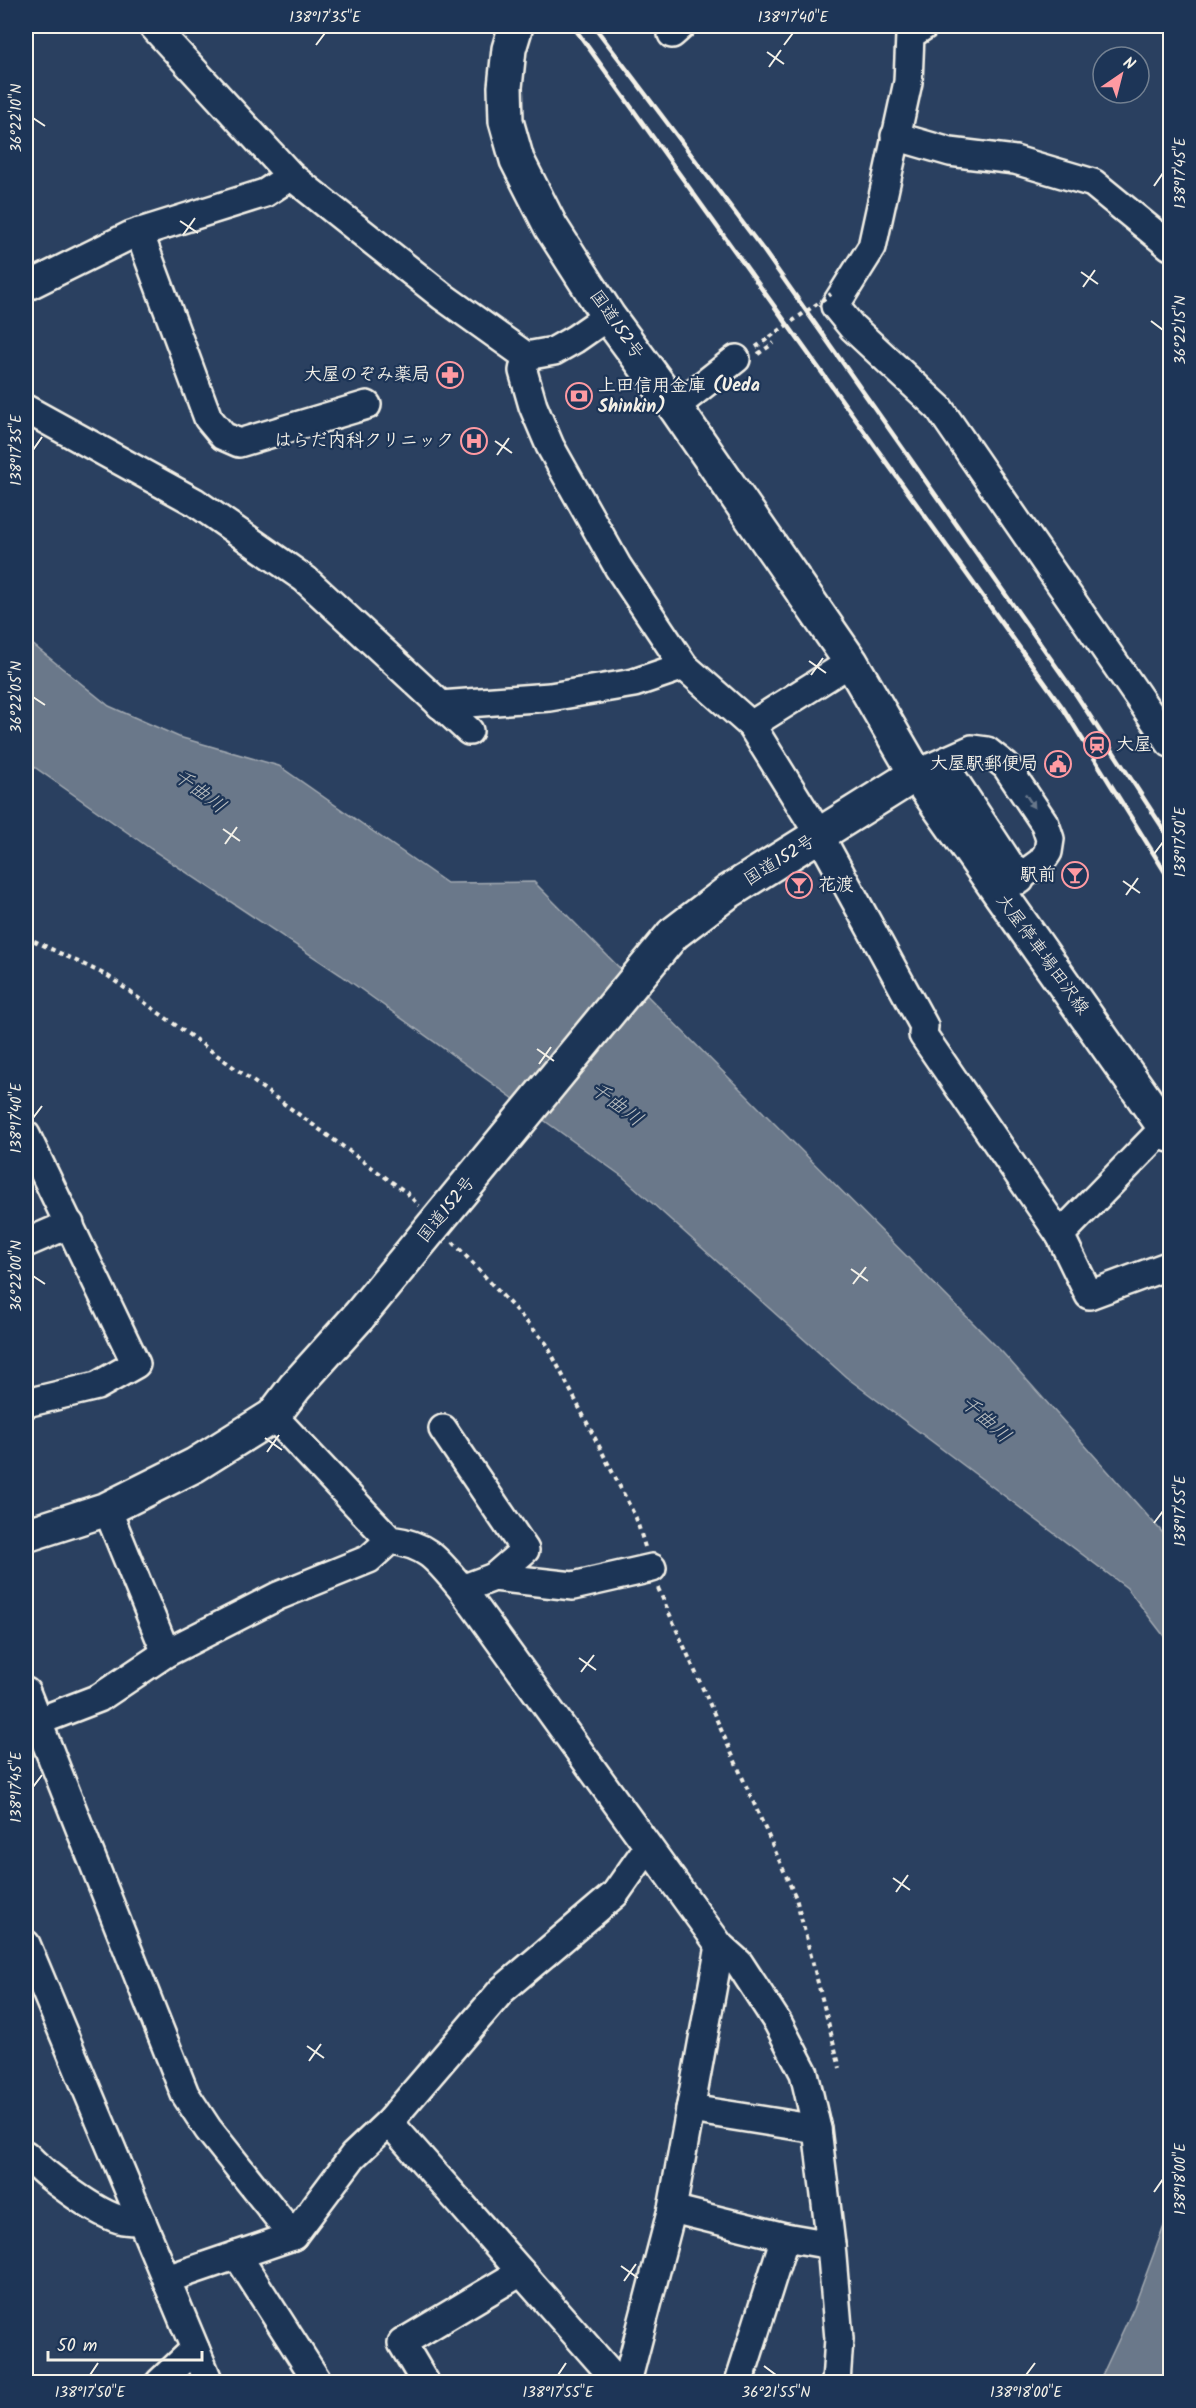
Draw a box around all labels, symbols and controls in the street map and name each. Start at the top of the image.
text: 138°17'35"E [289,6,362,30]
text: 138°17'40"E [758,6,830,30]
north arrow [1091,45,1151,105]
text: N [1117,51,1140,77]
text: 36°22'10"N [5,84,29,152]
text: 138°17'45"E [1169,136,1193,209]
street label: 国道152号 [581,284,651,366]
text: 36°22'15"N [1169,295,1193,365]
pharmacy icon: 大屋のぞみ薬局 [435,360,465,390]
place label: 大屋のぞみ薬局 [304,361,430,390]
place label: 上田信用金庫 (Ueda Shinkin) [598,372,760,422]
bank icon: 上田信用金庫 (Ueda Shinkin) [564,381,594,411]
text: 138°17'35"E [5,413,29,486]
hospital icon: はらだ内科クリニック [459,426,489,456]
place label: はらだ内科クリニック [274,427,454,456]
text: 36°22'05"N [5,661,29,733]
station icon: 大屋 [1082,730,1112,760]
place label: 大屋 [1116,731,1152,760]
public building icon: 大屋駅郵便局 [1043,749,1073,779]
place label: 大屋駅郵便局 [930,750,1038,779]
water label: 千曲川 [165,761,233,823]
one-way arrow [1024,793,1035,809]
text: 138°17'50"E [1169,806,1193,877]
street label: 国道152号 [738,828,822,894]
bar icon: 駅前 [1060,860,1090,890]
place label: 駅前 [1020,861,1056,890]
bar icon: 花渡 [784,870,814,900]
place label: 花渡 [818,871,854,900]
street label: 大屋停車場田沢線 [988,888,1096,1022]
water label: 千曲川 [582,1074,650,1136]
text: 138°17'40"E [5,1081,29,1153]
street label: 国道152号 [411,1170,483,1250]
text: 36°22'00"N [5,1240,29,1312]
water label: 千曲川 [952,1388,1018,1452]
text: 138°17'55"E [1169,1474,1193,1547]
text: 138°17'45"E [5,1750,29,1823]
text: 138°18'00"E [1169,2142,1193,2215]
scale bar [48,2324,202,2362]
text: 50 m [57,2332,97,2361]
text: 138°17'50"E [55,2381,126,2405]
text: 138°17'55"E [522,2381,595,2405]
text: 36°21'55"N [742,2381,810,2405]
text: 138°18'00"E [990,2381,1063,2405]

